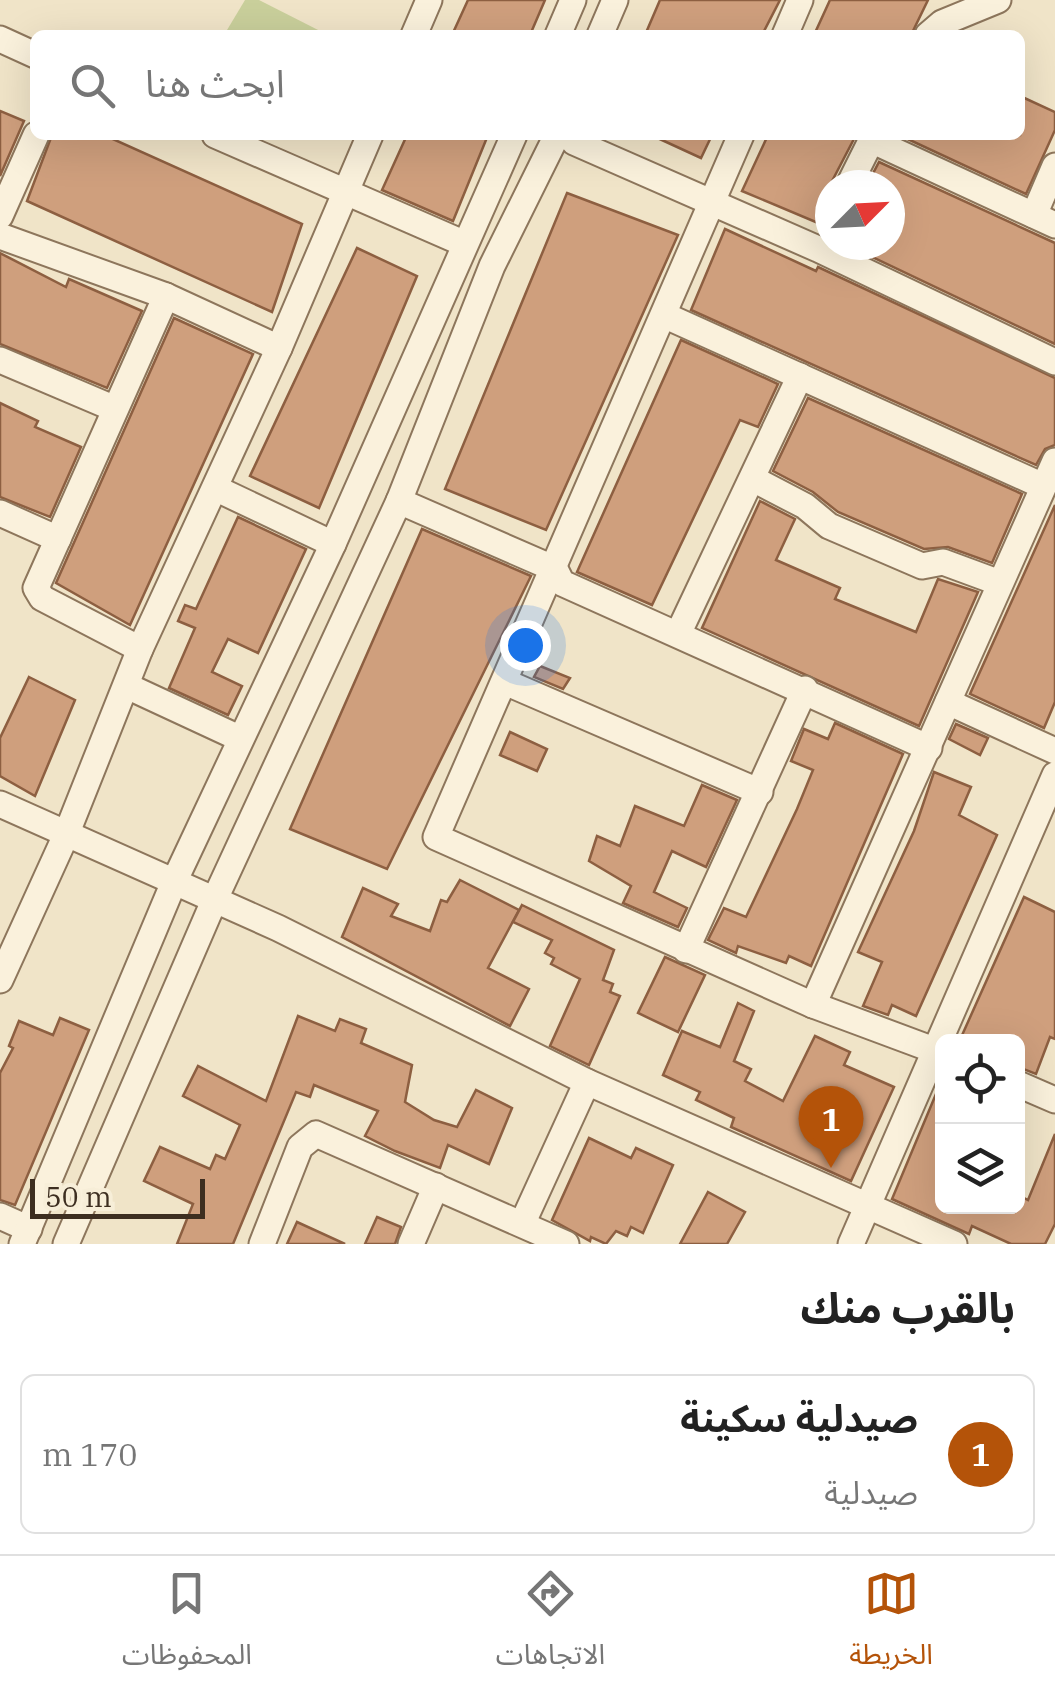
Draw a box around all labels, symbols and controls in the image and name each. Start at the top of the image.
search box [30,30,1025,140]
icon: search [65,58,120,113]
text: ابحث هنا [145,58,285,107]
north arrow [815,170,905,260]
your location [500,620,551,671]
map controls [935,1034,1025,1214]
button: locate [935,1034,1025,1124]
pin: 1 [798,1086,864,1168]
button: layers [935,1124,1025,1214]
scale bar [30,1174,205,1218]
text: 50 m [45,1178,112,1215]
text: بالقرب منك [801,1280,1015,1335]
text: صيدلية سكينة [680,1393,918,1442]
text: 170 m [42,1433,138,1475]
text: 1 [971,1433,990,1475]
text: صيدلية [824,1471,918,1513]
tab: المحفوظات [122,1566,252,1685]
tab: الاتجاهات [496,1566,605,1685]
tab: الخريطة [849,1566,933,1685]

